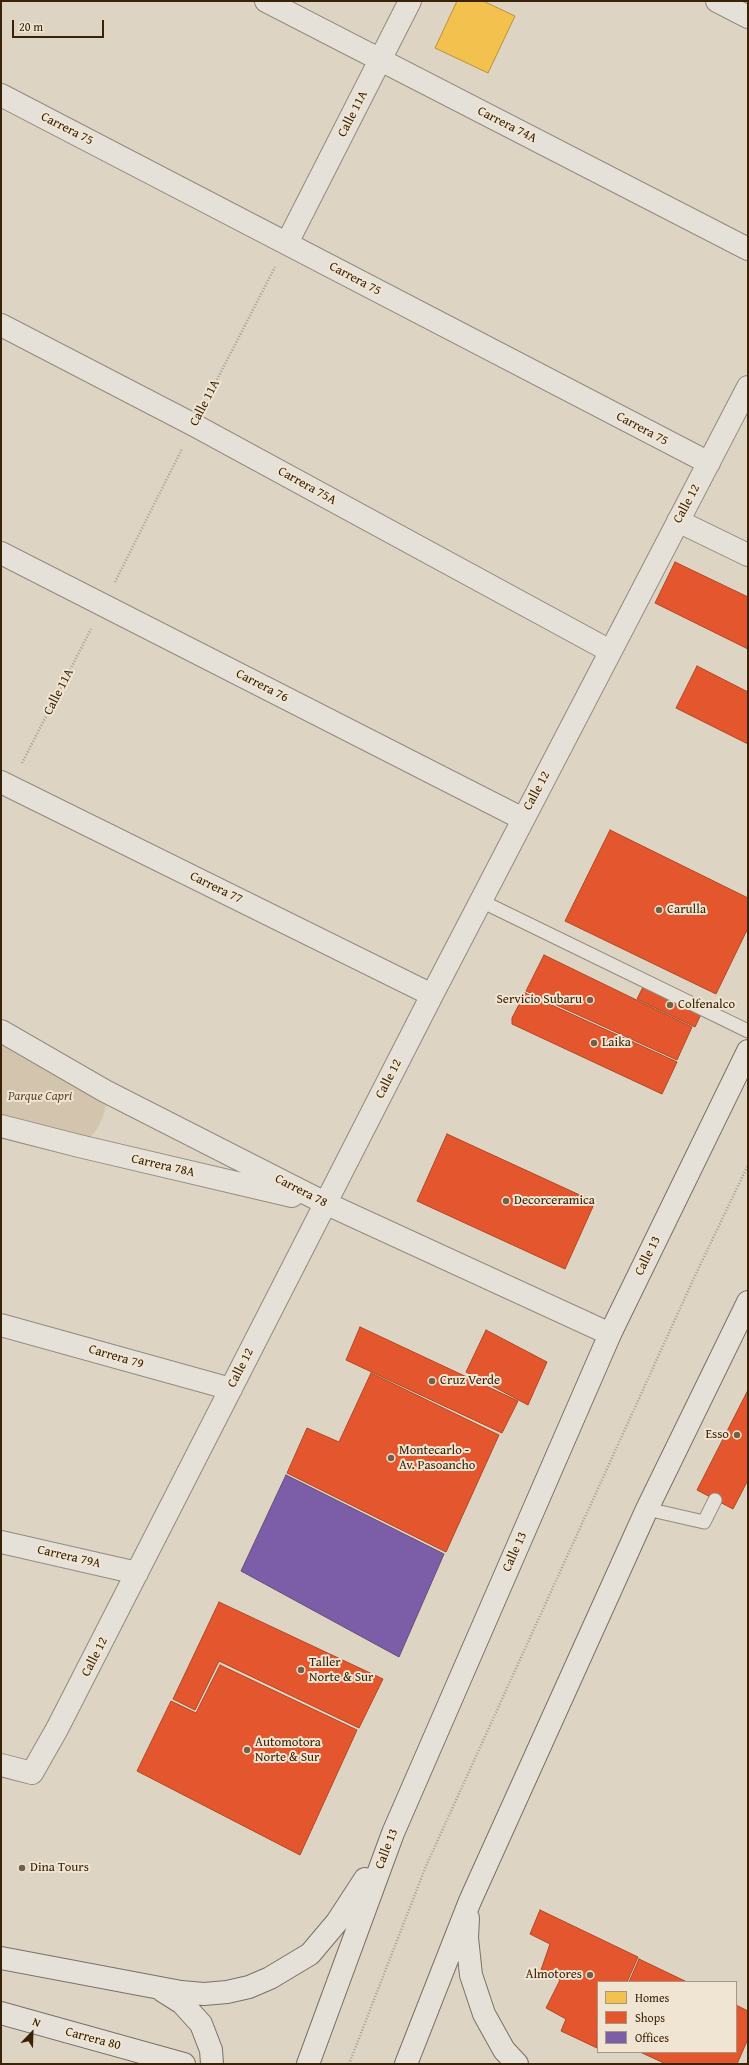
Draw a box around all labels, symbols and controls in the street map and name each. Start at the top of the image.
scale bar [14,12,106,38]
text: 20 m [19,18,43,35]
street label: Calle 11A [335,88,371,140]
street label: Carrera 74A [475,103,539,147]
street label: Carrera 75 [38,109,96,149]
street label: Carrera 75 [326,259,384,299]
street label: Calle 11A [187,377,223,429]
street label: Carrera 75 [613,409,671,449]
street label: Carrera 75A [275,464,339,508]
street label: Calle 12 [670,482,704,526]
street label: Calle 11A [41,666,77,718]
street label: Carrera 76 [233,666,291,706]
street label: Calle 12 [520,769,554,813]
street label: Carrera 77 [187,869,245,907]
place label: Carulla [667,902,706,918]
marker: Carulla [654,905,664,915]
place label: Servicio Subaru [497,992,582,1008]
marker: Servicio Subaru [585,995,595,1005]
place label: Colfenalco [678,997,735,1013]
marker: Colfenalco [665,1000,675,1010]
place label: Laika [602,1035,631,1051]
marker: Laika [589,1038,599,1048]
street label: Calle 12 [373,1057,405,1101]
park label: Parque Capri [8,1089,72,1105]
street label: Carrera 78A [130,1151,196,1181]
street label: Carrera 78 [272,1171,330,1211]
place label: Decorceramica [514,1193,595,1209]
marker: Decorceramica [501,1196,511,1206]
street label: Calle 13 [632,1234,664,1278]
street label: Carrera 79 [87,1342,145,1372]
street label: Calle 12 [225,1346,257,1390]
place label: Cruz Verde [440,1373,500,1389]
marker: Cruz Verde [427,1376,437,1386]
place label: Esso [705,1427,729,1443]
marker: Esso [732,1430,742,1440]
place label: Montecarlo - Av. Pasoancho [399,1443,475,1474]
marker: Montecarlo - Av. Pasoancho [386,1453,396,1463]
street label: Calle 13 [499,1530,531,1574]
street label: Carrera 79A [36,1542,102,1572]
street label: Calle 12 [79,1635,111,1679]
place label: Taller Norte & Sur [309,1655,373,1686]
marker: Taller Norte & Sur [296,1665,306,1675]
place label: Automotora Norte & Sur [255,1735,321,1766]
marker: Automotora Norte & Sur [242,1745,252,1755]
street label: Calle 13 [372,1827,402,1871]
place label: Dina Tours [30,1860,89,1876]
marker: Dina Tours [17,1863,27,1873]
place label: Almotores [526,1967,582,1983]
marker: Almotores [585,1970,595,1980]
legend [597,1981,737,2053]
text: Homes [635,1989,669,2006]
text: Shops [635,2009,665,2026]
north arrow [12,2013,52,2053]
text: N [30,2013,43,2031]
street label: Carrera 80 [64,2024,122,2054]
text: Offices [635,2029,669,2046]

